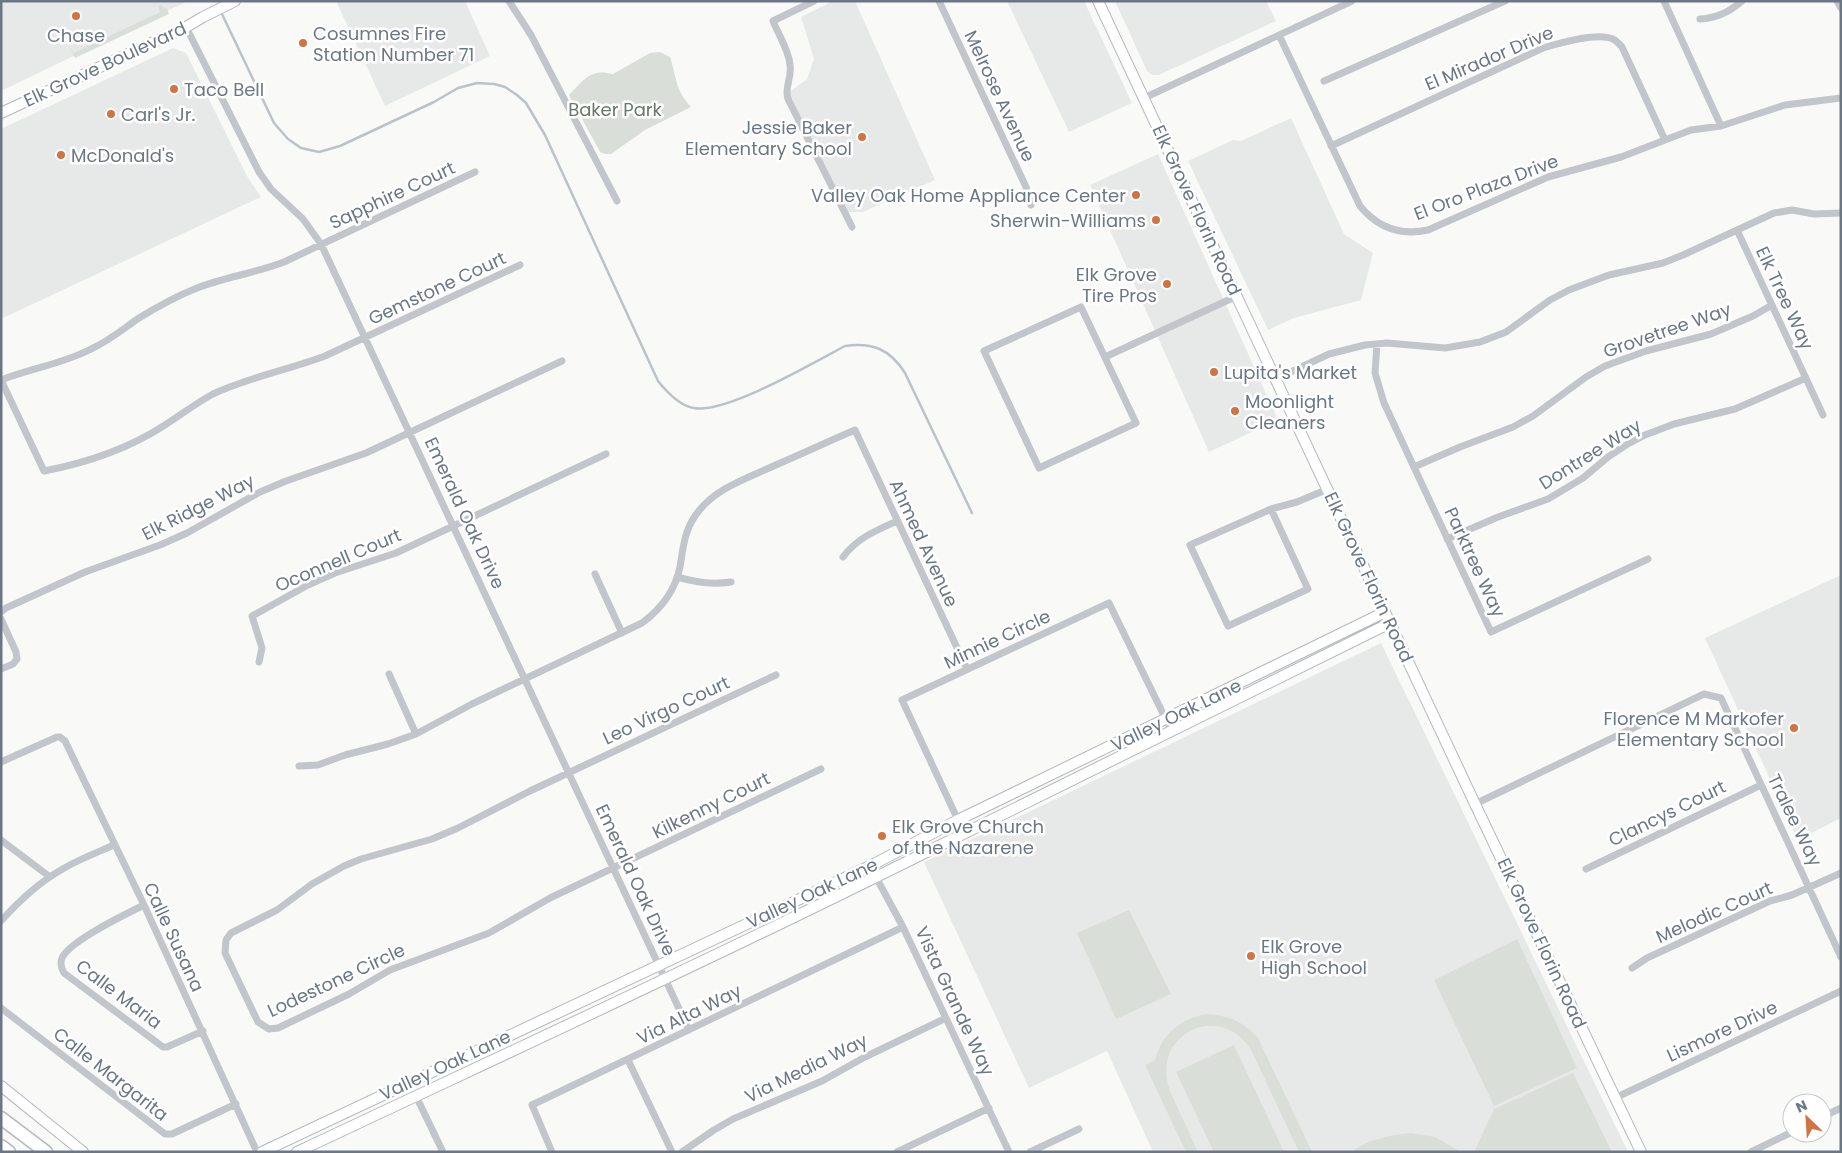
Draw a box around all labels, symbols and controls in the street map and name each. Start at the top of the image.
marker: Chase [70,10,82,22]
street label: Elk Grove Boulevard [20,15,190,113]
street label: El Mirador Drive [1421,20,1557,96]
place label: Cosumnes Fire Station Number 71 [313,21,474,67]
place label: Chase [47,23,105,48]
street label: Melrose Avenue [959,26,1041,166]
marker: Cosumnes Fire Station Number 71 [297,37,309,49]
place label: Taco Bell [184,77,264,102]
marker: Taco Bell [168,83,180,95]
park label: Baker Park [568,97,663,122]
place label: Carl's Jr. [121,102,195,127]
marker: Carl's Jr. [105,108,117,120]
place label: Jessie Baker Elementary School [685,115,852,161]
street label: Elk Grove Florin Road [1147,121,1247,299]
marker: Jessie Baker Elementary School [856,131,868,143]
place label: McDonald's [71,143,174,168]
street label: El Oro Plaza Drive [1410,148,1562,226]
marker: McDonald's [55,149,67,161]
street label: Sapphire Court [325,155,459,235]
place label: Valley Oak Home Appliance Center [811,183,1126,208]
marker: Valley Oak Home Appliance Center [1130,189,1142,201]
place label: Sherwin-Williams [990,208,1146,233]
marker: Sherwin-Williams [1150,214,1162,226]
street label: Elk Tree Way [1750,242,1820,354]
street label: Gemstone Court [364,245,510,331]
place label: Elk Grove Tire Pros [1076,262,1157,308]
marker: Elk Grove Tire Pros [1161,278,1173,290]
street label: Grovetree Way [1600,296,1734,364]
place label: Lupita's Market [1224,360,1357,385]
marker: Lupita's Market [1208,366,1220,378]
place label: Moonlight Cleaners [1245,389,1334,435]
marker: Moonlight Cleaners [1229,405,1241,417]
street label: Dontree Way [1534,413,1646,495]
street label: Emerald Oak Drive [419,433,511,593]
street label: Elk Ridge Way [137,468,259,546]
street label: Ahmed Avenue [884,475,964,611]
street label: Elk Grove Florin Road [1319,488,1419,666]
street label: Parktree Way [1439,503,1511,621]
street label: Oconnell Court [271,522,405,598]
street label: Minnie Circle [940,603,1054,675]
street label: Leo Virgo Court [599,670,733,750]
street label: Valley Oak Lane [1107,673,1245,757]
place label: Florence M Markofer Elementary School [1603,706,1784,752]
marker: Florence M Markofer Elementary School [1788,722,1800,734]
street label: Kilkenny Court [648,766,774,844]
street label: Tralee Way [1762,770,1828,870]
street label: Clancys Court [1604,774,1730,852]
street label: Emerald Oak Drive [590,800,682,960]
place label: Elk Grove Church of the Nazarene [892,814,1044,860]
marker: Elk Grove Church of the Nazarene [876,830,888,842]
street label: Valley Oak Lane [742,852,882,934]
street label: Elk Grove Florin Road [1492,854,1592,1032]
street label: Melodic Court [1652,875,1776,949]
street label: Calle Susana [138,878,210,996]
street label: Vista Grande Way [909,922,1001,1080]
place label: Elk Grove High School [1261,934,1367,980]
street label: Lodestone Circle [263,937,409,1023]
marker: Elk Grove High School [1245,950,1257,962]
street label: Calle Maria [71,953,167,1035]
street label: Via Alta Way [632,978,746,1050]
street label: Lismore Drive [1663,994,1781,1068]
street label: Calle Margarita [48,1021,174,1127]
street label: Valley Oak Lane [375,1024,515,1106]
street label: Via Media Way [740,1027,872,1109]
north arrow [1782,1093,1832,1143]
text: N [1793,1095,1811,1118]

